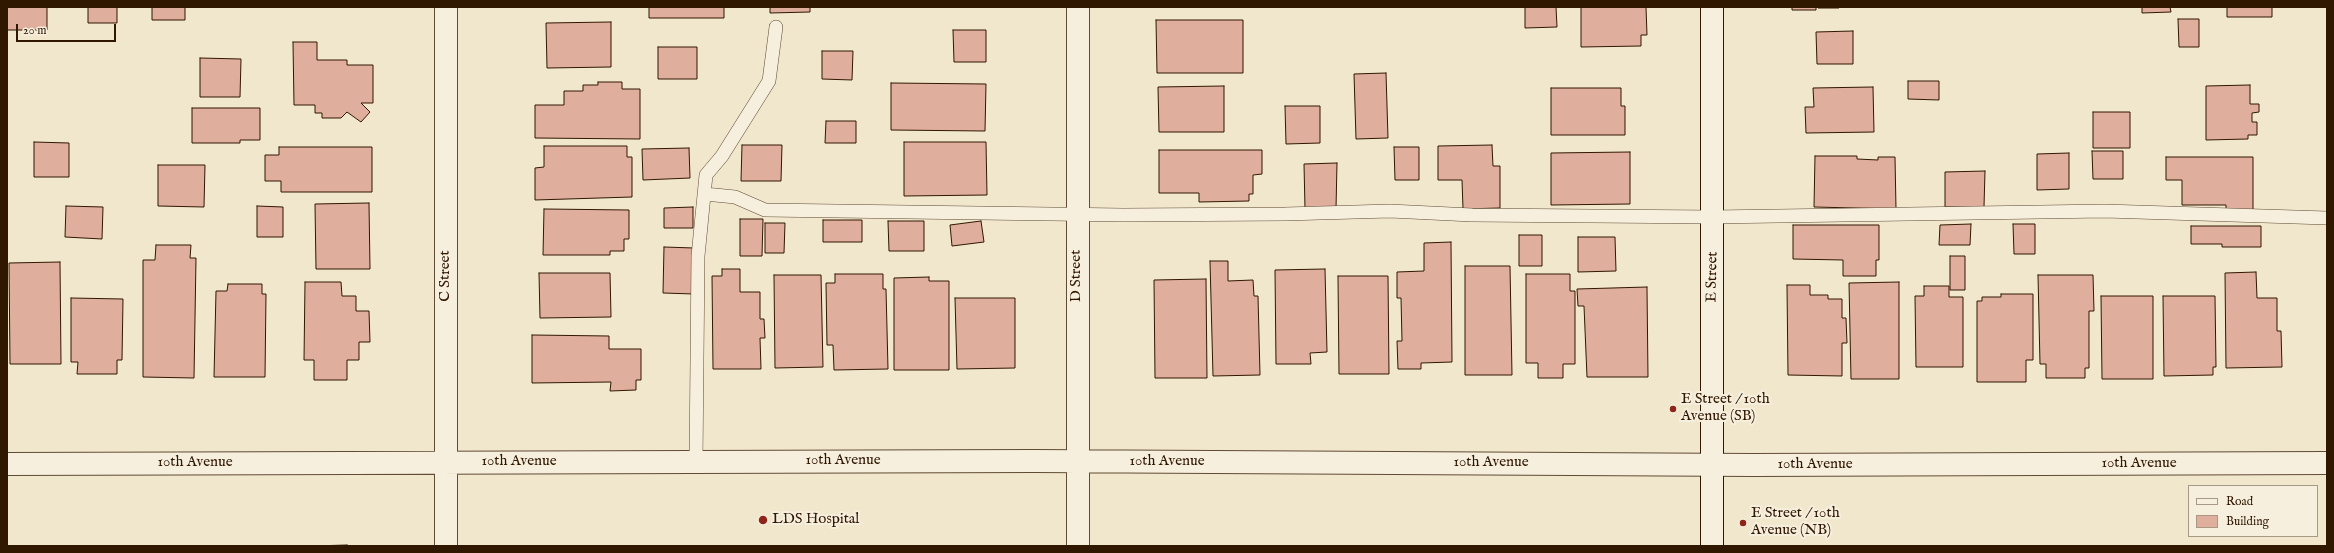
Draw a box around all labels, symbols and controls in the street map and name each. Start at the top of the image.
scale bar [18,16,118,42]
text: 20 m [23,23,46,38]
street label: C Street [437,250,455,302]
street label: D Street [1068,250,1086,302]
street label: E Street [1704,251,1722,303]
place label: E Street / 10th Avenue (SB) [1681,391,1770,426]
marker: E Street / 10th Avenue (SB) [1668,404,1678,414]
street label: 10th Avenue [805,452,881,470]
street label: 10th Avenue [481,453,557,471]
street label: 10th Avenue [1129,453,1205,471]
street label: 10th Avenue [157,454,233,472]
street label: 10th Avenue [1453,454,1529,472]
street label: 10th Avenue [2101,455,2177,473]
street label: 10th Avenue [1777,456,1853,474]
legend [2188,485,2318,537]
text: Road [2226,494,2253,509]
place label: E Street / 10th Avenue (NB) [1751,505,1840,540]
place label: LDS Hospital [772,511,859,529]
marker: LDS Hospital [757,514,769,526]
text: Building [2226,514,2269,529]
marker: E Street / 10th Avenue (NB) [1738,518,1748,528]

